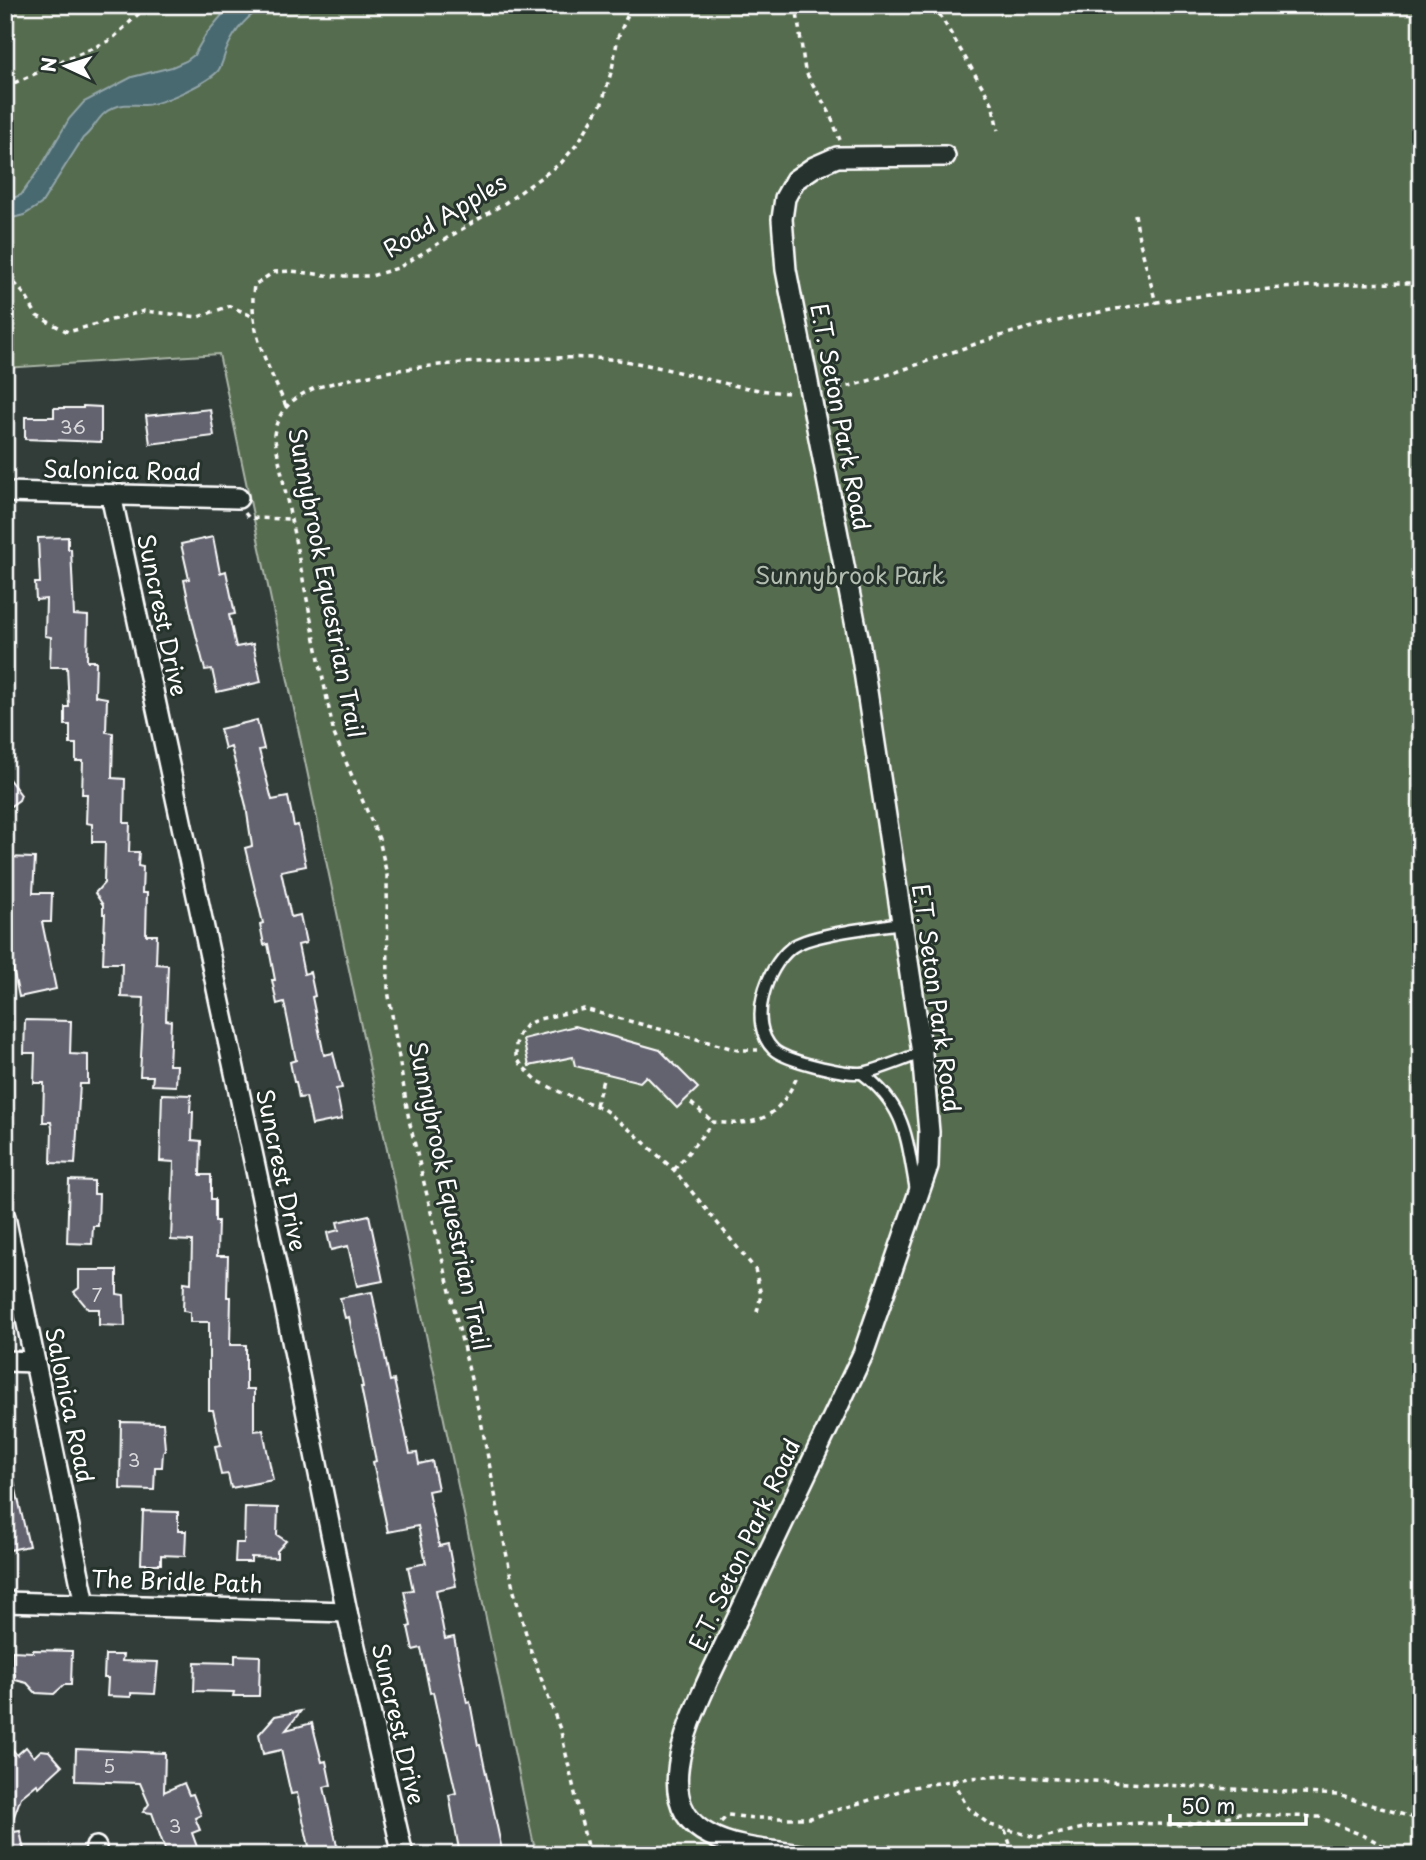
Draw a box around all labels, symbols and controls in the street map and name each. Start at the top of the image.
north arrow [32,32,102,102]
text: N [34,56,63,73]
street label: Road Apples [376,164,513,265]
street label: E.T. Seton Park Road [802,300,881,533]
house number: 36 [60,412,86,440]
street label: Sunnybrook Equestrian Trail [280,425,375,741]
street label: Salonica Road [43,451,201,488]
street label: Suncrest Drive [129,530,198,699]
park label: Sunnybrook Park [755,557,945,592]
street label: E.T. Seton Park Road [904,881,971,1114]
street label: Sunnybrook Equestrian Trail [401,1038,500,1354]
street label: Suncrest Drive [248,1085,317,1254]
house number: 7 [92,1280,103,1308]
street label: Salonica Road [37,1324,104,1486]
street label: E.T. Seton Park Road [679,1432,808,1656]
house number: 3 [128,1445,140,1473]
street label: The Bridle Path [91,1560,263,1601]
street label: Suncrest Drive [364,1639,435,1808]
house number: 5 [103,1751,115,1779]
scale bar [1170,1783,1307,1827]
text: 50 m [1181,1789,1235,1821]
house number: 3 [169,1811,181,1839]

